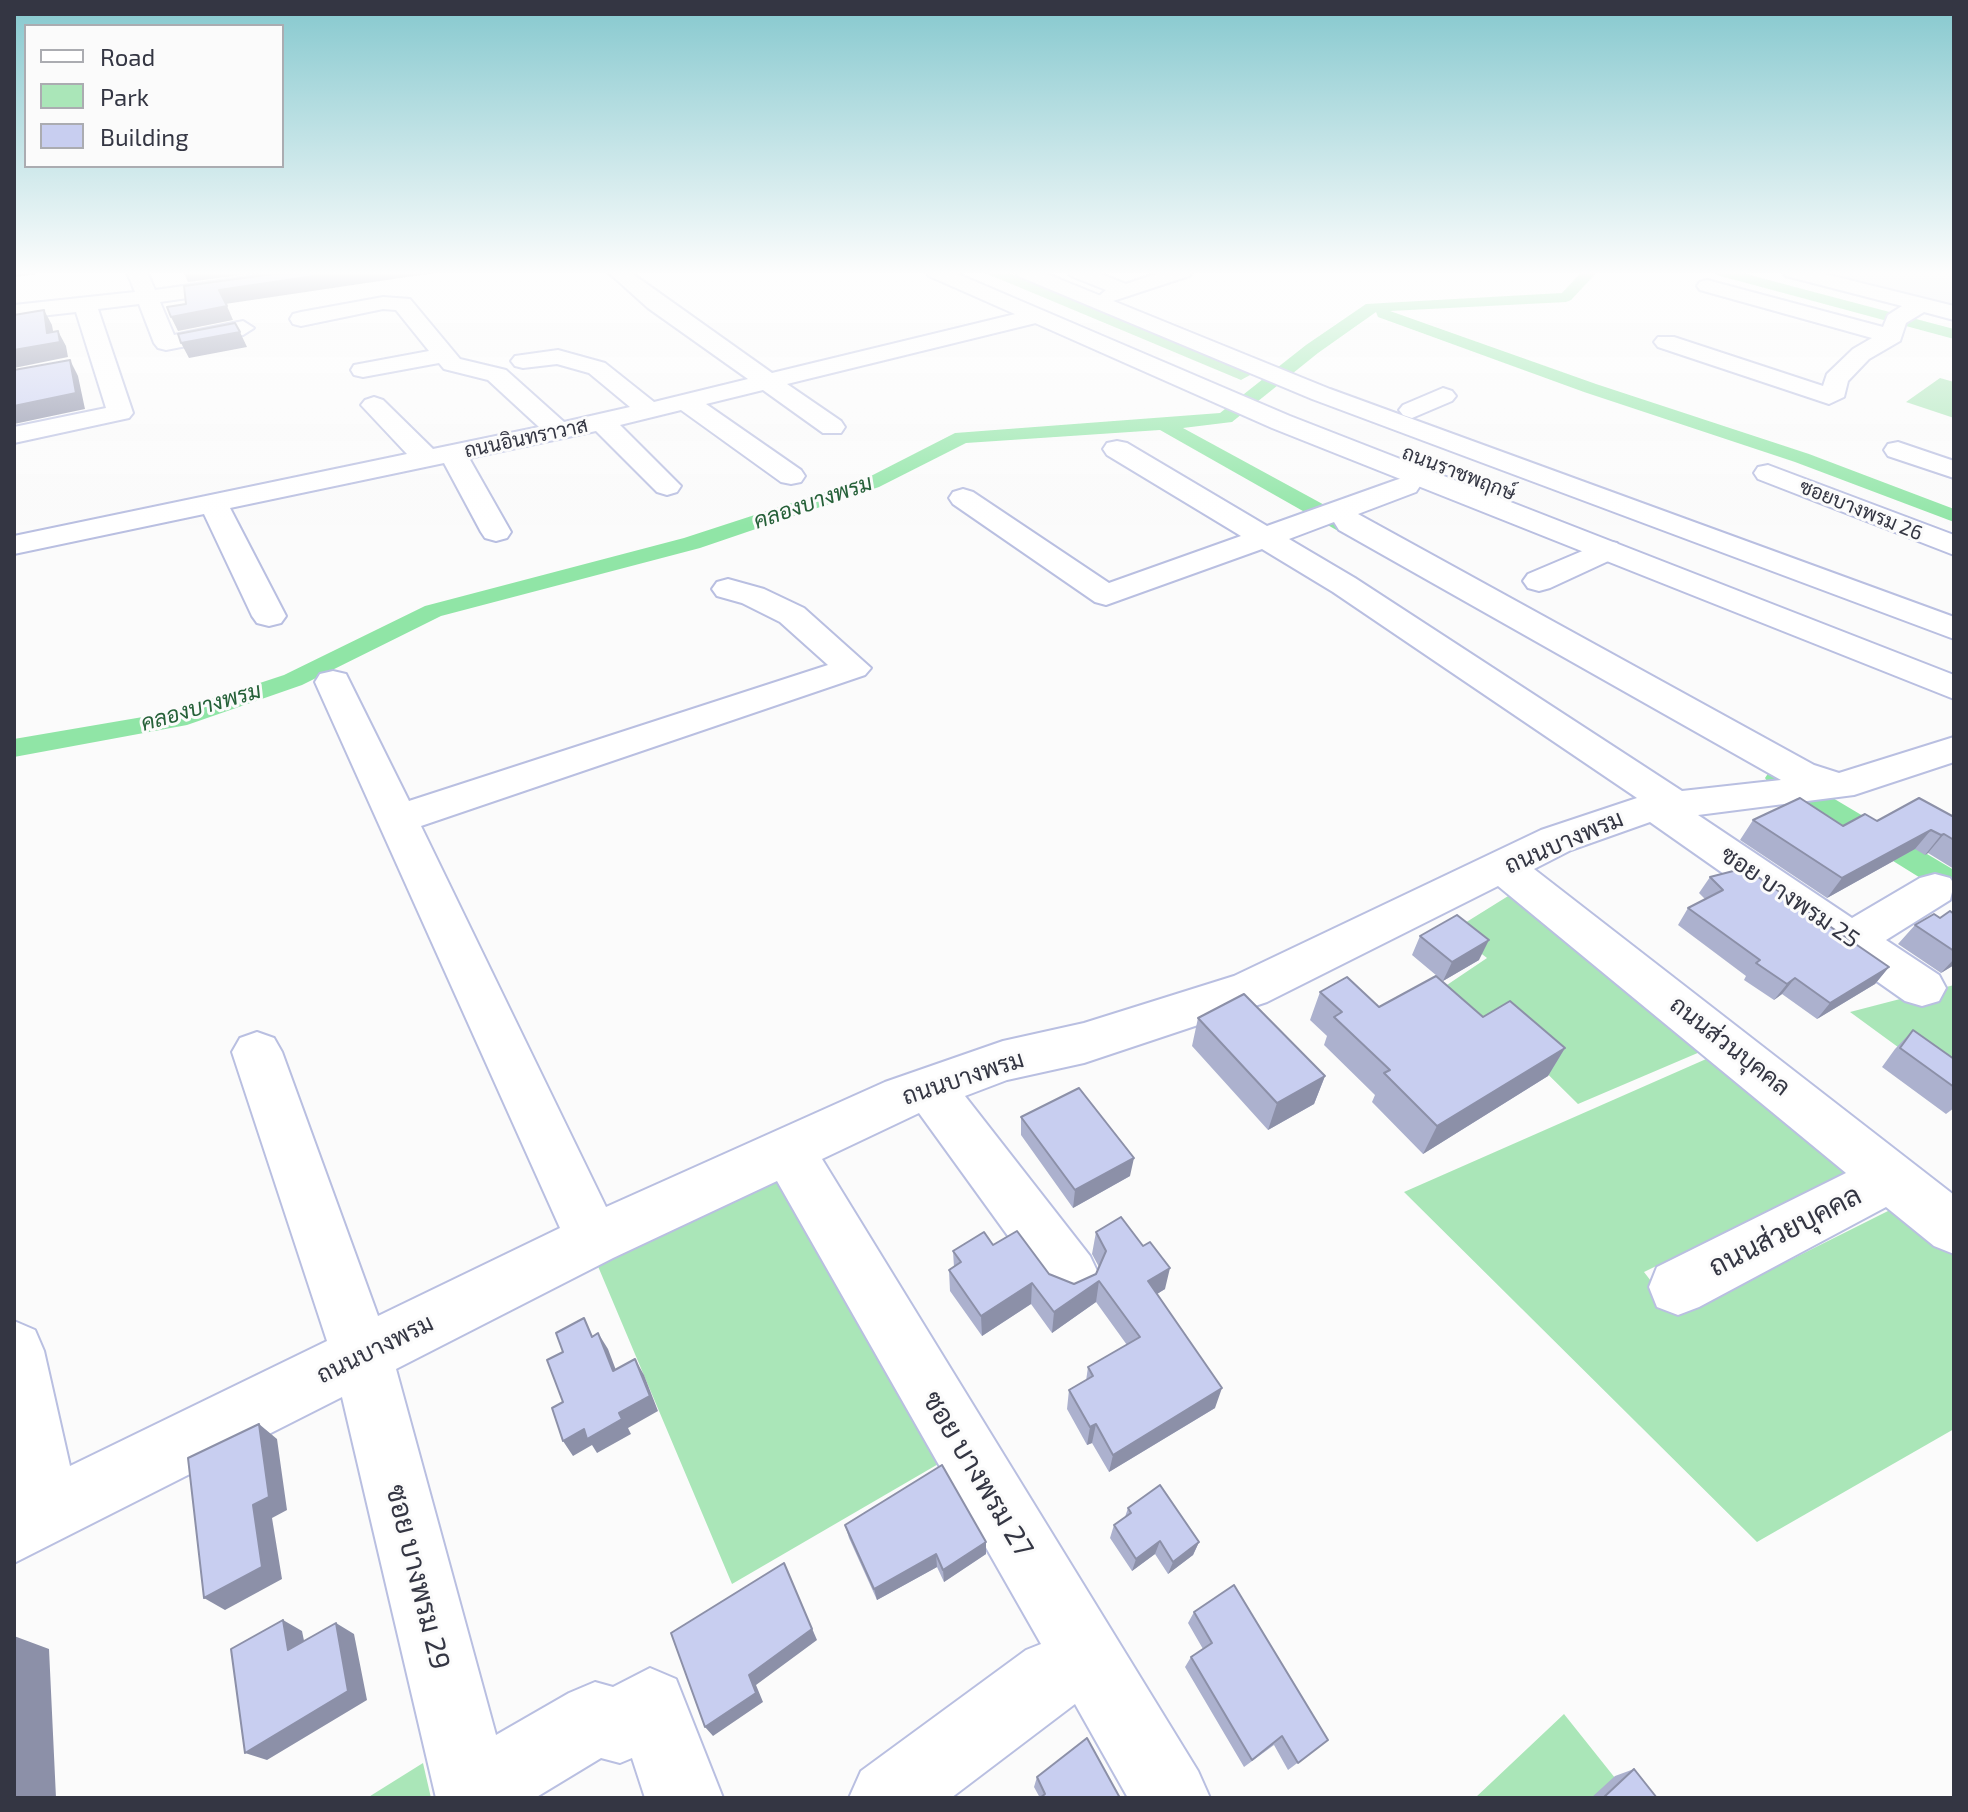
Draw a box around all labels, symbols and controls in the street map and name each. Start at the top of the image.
legend [24,24,284,168]
text: Road [100,42,155,71]
text: Park [100,82,149,111]
text: Building [100,122,189,151]
street label: ถนนอินทราวาส [462,413,590,463]
street label: ถนนราชพฤกษ์ [1399,440,1519,506]
water label: คลองบางพรม [750,469,876,535]
street label: ซอยบางพรม 26 [1796,474,1926,546]
water label: คลองบางพรม [138,677,264,737]
street label: ถนนบางพรม [1500,804,1628,880]
street label: ซอย บางพรม 25 [1715,840,1865,954]
street label: ถนนส่วนบุคคล [1664,990,1796,1102]
street label: ถนนบางพรม [899,1045,1027,1111]
street label: ถนนส่วยบุคคล [1703,1178,1867,1284]
street label: ถนนบางพรม [312,1308,438,1390]
street label: ซอย บางพรม 27 [915,1385,1041,1563]
street label: ซอย บางพรม 29 [379,1481,457,1673]

